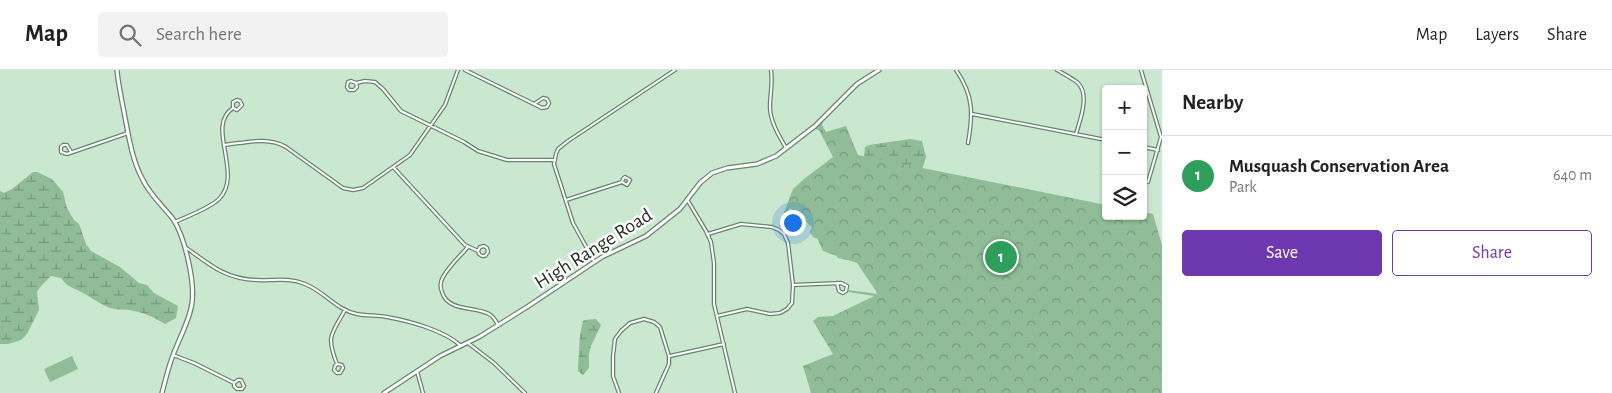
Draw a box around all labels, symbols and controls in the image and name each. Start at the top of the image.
search box [98,12,448,57]
icon: search [116,21,144,49]
text: Map [25,22,68,46]
text: Search here [156,25,242,44]
text: Map [1416,26,1447,44]
text: Layers [1475,26,1519,44]
text: Share [1547,26,1587,44]
map controls [1102,85,1147,220]
button: + [1102,85,1147,130]
text: Nearby [1182,92,1243,113]
button: − [1102,130,1147,175]
text: Musquash Conservation Area [1229,157,1449,176]
text: 1 [1195,167,1201,183]
text: 640 m [1553,167,1592,183]
button: layers [1102,175,1147,220]
text: Park [1229,179,1257,195]
street label: High Range Road [531,205,656,293]
your location [780,210,806,236]
button: Save [1182,230,1382,276]
button: Share [1392,230,1592,276]
pin: 1 [985,238,1017,276]

